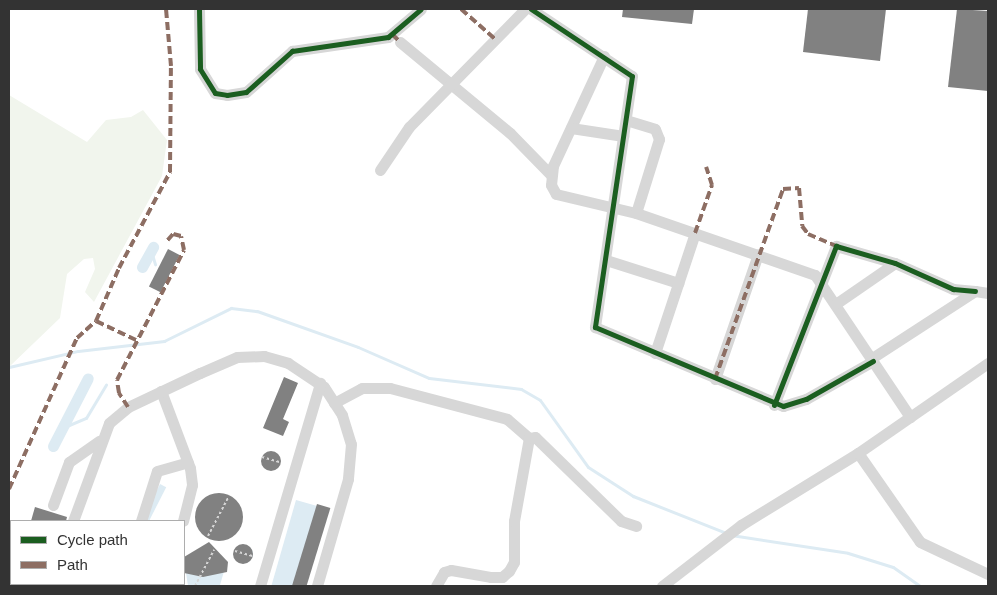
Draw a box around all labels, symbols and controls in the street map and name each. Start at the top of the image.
legend [10,520,185,585]
text: Cycle path [57,531,128,548]
text: Path [57,556,88,573]

